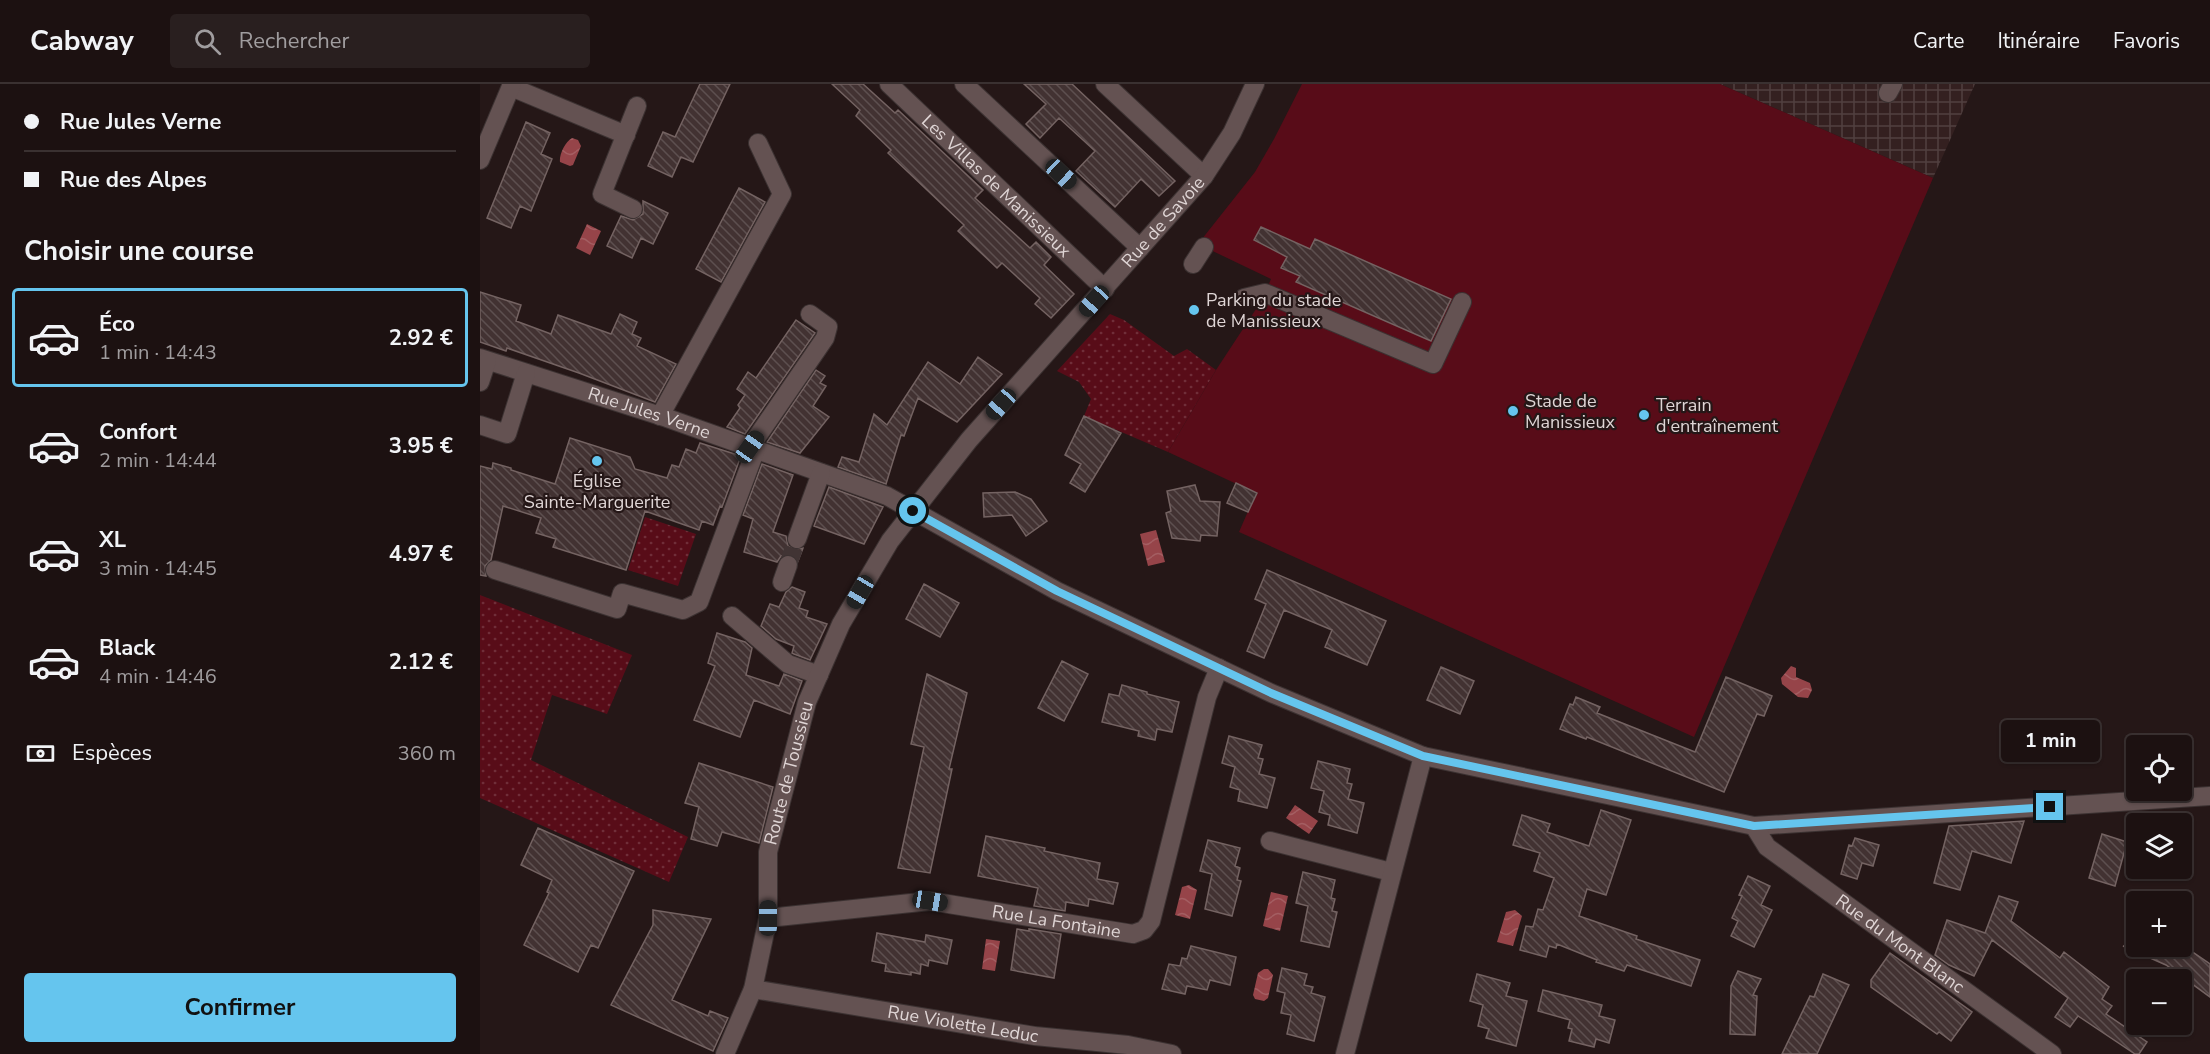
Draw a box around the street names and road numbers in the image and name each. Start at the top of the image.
street label: Les Villas de Manissieux [916,109,1077,263]
street label: Rue de Savoie [1116,171,1210,273]
street label: Rue Jules Verne [585,381,714,444]
street label: Route de Toussieu [758,698,819,848]
street label: Rue du Mont Blanc [1831,889,1969,998]
street label: Rue La Fontaine [990,899,1123,944]
street label: Rue Violette Leduc [886,1000,1040,1048]

